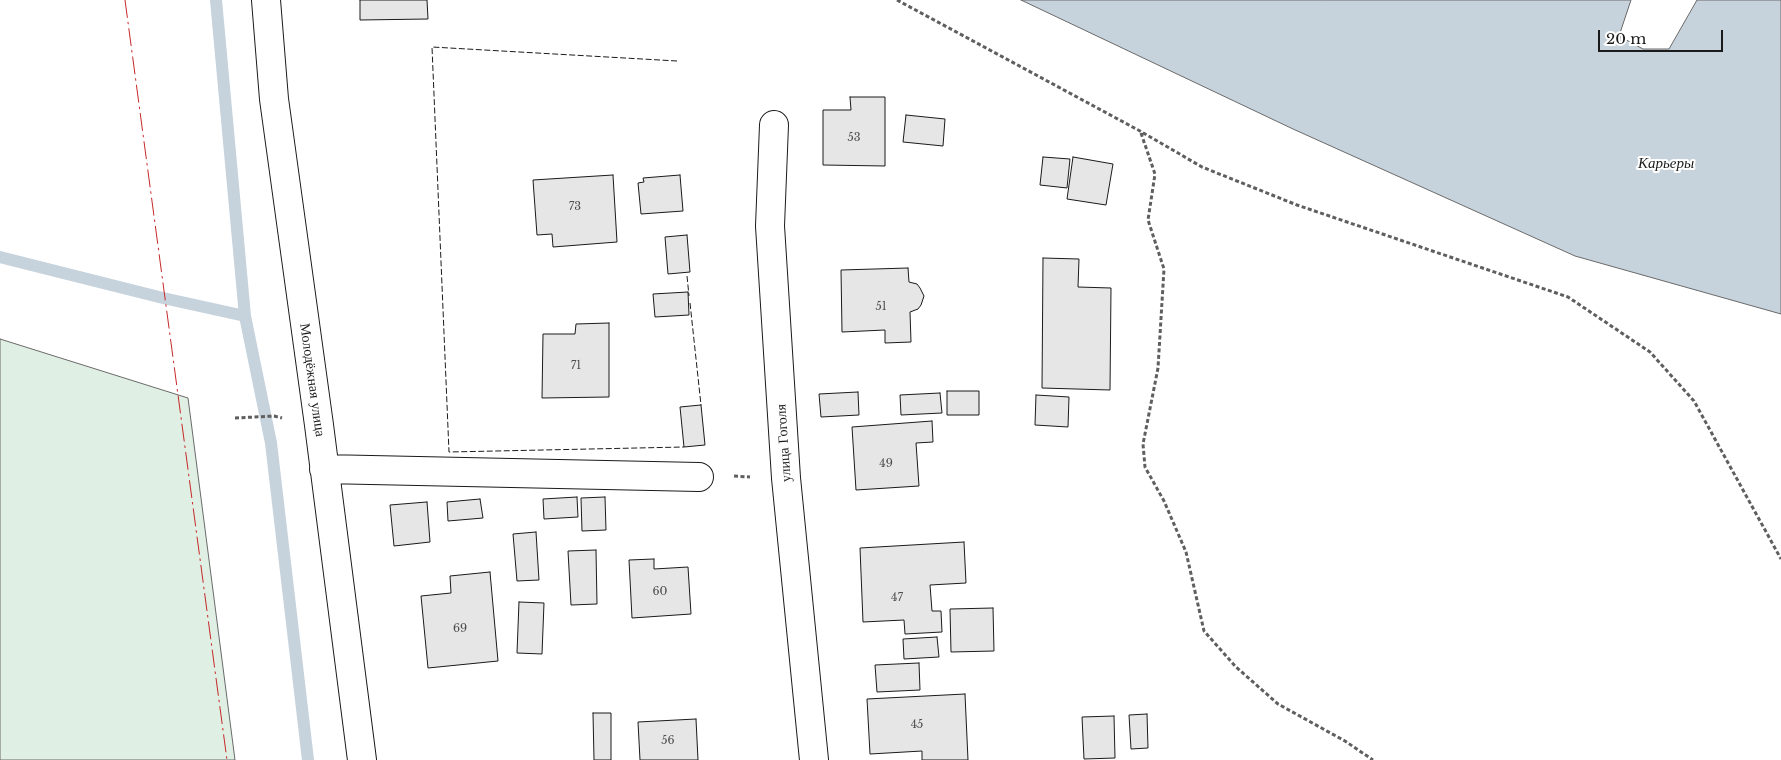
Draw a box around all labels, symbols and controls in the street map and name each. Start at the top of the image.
scale bar [1601,20,1726,52]
text: 20 m [1606,29,1646,48]
house number: 53 [847,131,861,145]
water label: Карьеры [1638,155,1694,173]
house number: 73 [569,200,581,214]
house number: 51 [875,300,887,314]
street label: Молодёжная улица [296,322,328,438]
house number: 71 [571,359,581,373]
street label: улица Гоголя [773,403,795,483]
house number: 49 [879,457,893,471]
house number: 60 [653,585,667,599]
house number: 47 [891,591,903,605]
house number: 69 [453,622,467,636]
house number: 45 [911,718,923,732]
house number: 56 [661,734,675,748]

